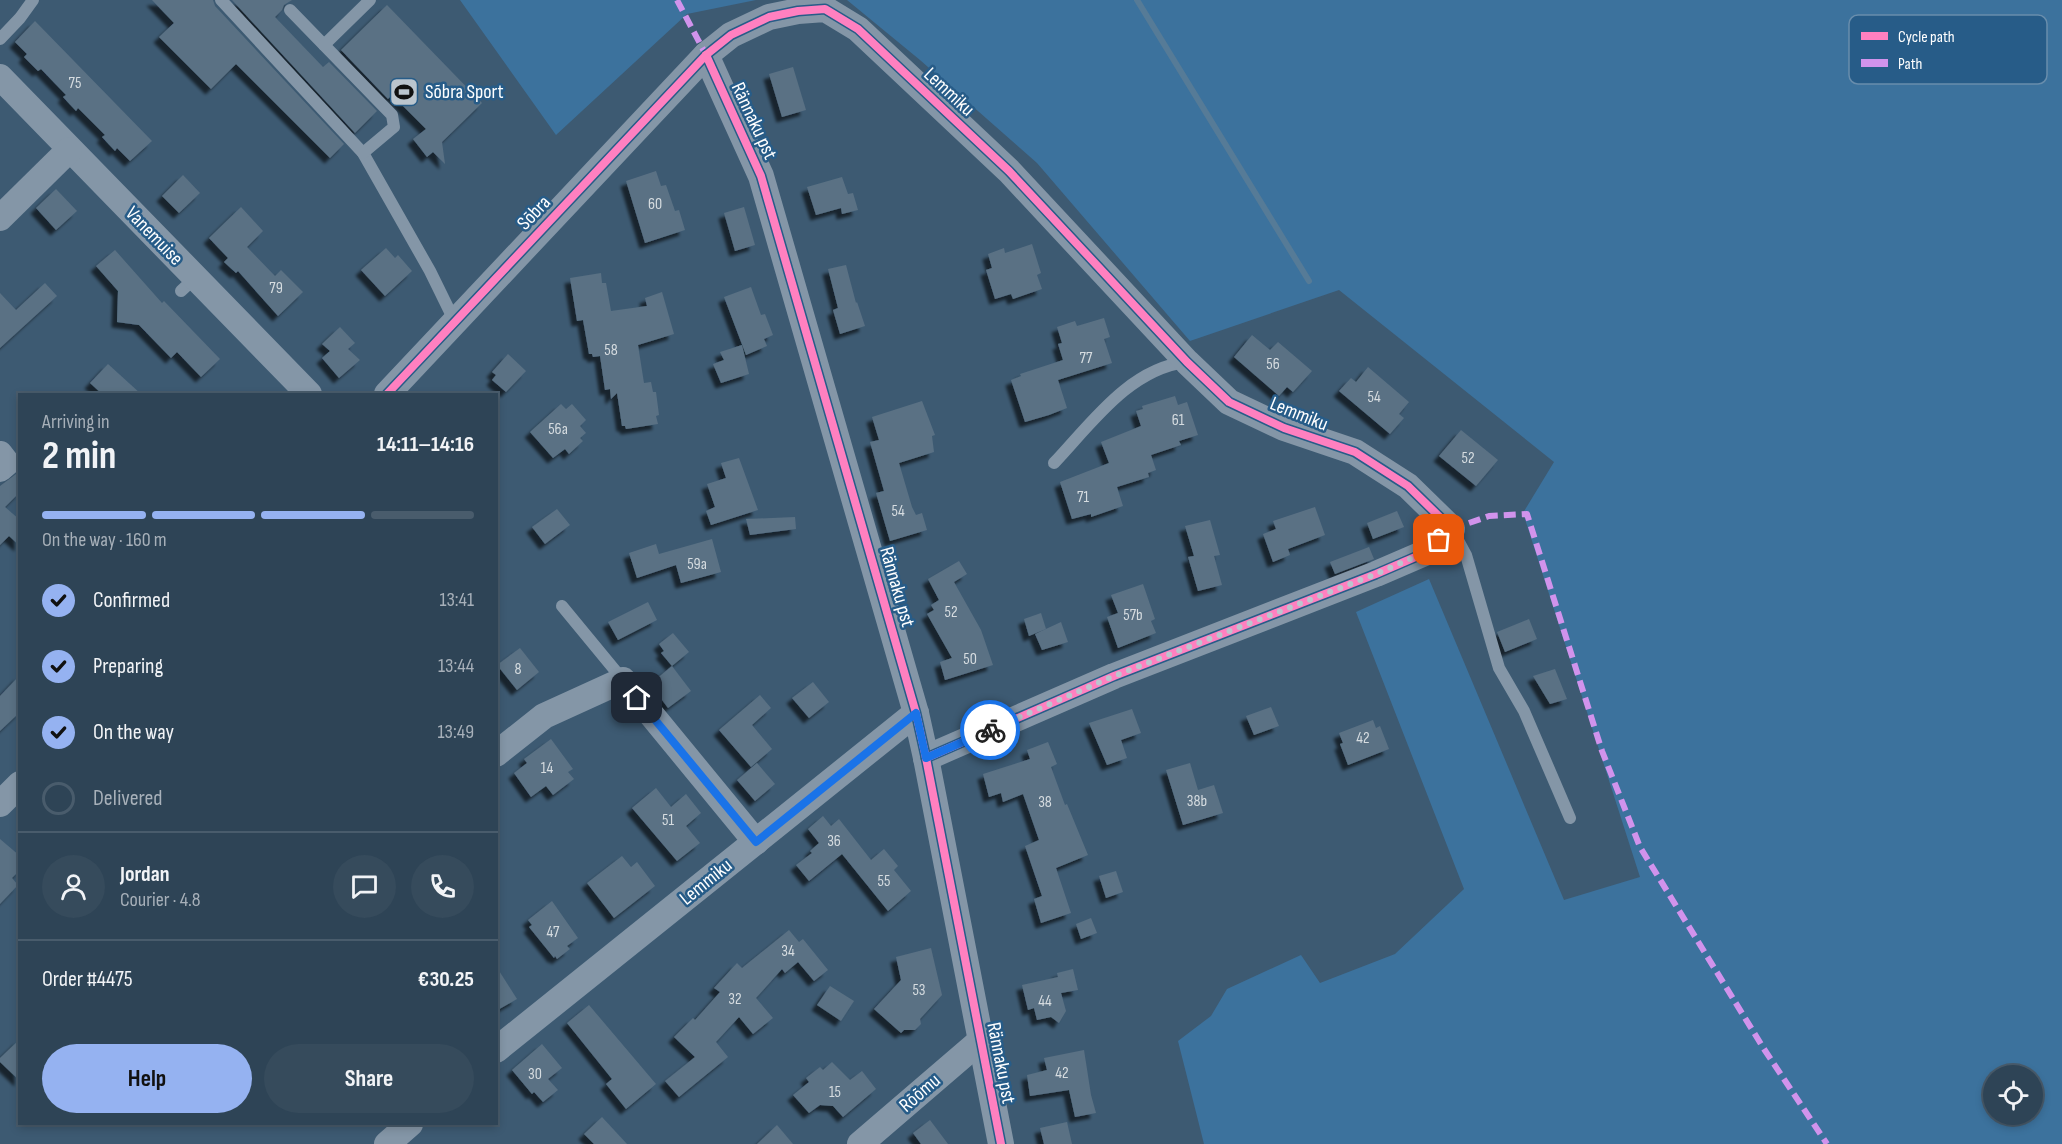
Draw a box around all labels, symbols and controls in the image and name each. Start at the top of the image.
legend [1849,15,2047,84]
text: Cycle path [1898,28,1955,47]
text: Path [1898,55,1922,74]
street label: Lemmiku [919,63,979,121]
house number: 75 [69,74,81,93]
sports icon: Sõbra Sport [388,76,420,108]
street label: Rännaku pst [726,79,782,163]
place label: Sõbra Sport [425,80,504,104]
street label: Sõbra [512,191,556,235]
house number: 60 [648,195,662,214]
street label: Vanemuise [120,201,188,271]
house number: 79 [269,279,283,298]
house number: 58 [604,341,618,360]
house number: 77 [1080,349,1093,368]
house number: 56 [1266,355,1280,374]
house number: 54 [1367,388,1381,407]
street label: Lemmiku [1266,392,1332,436]
text: Arriving in [42,410,110,434]
house number: 61 [1172,411,1185,430]
house number: 56a [548,420,568,439]
text: 14:11–14:16 [377,431,474,458]
text: 2 min [42,433,116,480]
house number: 52 [1461,449,1475,468]
house number: 71 [1077,488,1089,507]
house number: 54 [891,502,905,521]
pin [1413,514,1464,565]
icon: bag [1422,523,1455,556]
text: On the way · 160 m [42,528,167,552]
street label: Rännaku pst [874,544,920,630]
house number: 59a [687,555,707,574]
icon: check [42,584,75,617]
text: Confirmed [93,587,170,614]
text: 13:41 [439,588,474,612]
house number: 52 [944,603,958,622]
house number: 57b [1123,606,1143,625]
icon: check [42,650,75,683]
house number: 50 [963,650,977,669]
text: Preparing [93,653,163,680]
text: 13:44 [438,654,474,678]
house number: 8 [514,660,522,679]
pin [611,672,662,723]
icon: home [620,681,653,714]
courier [960,700,1020,760]
icon: bike [974,714,1007,747]
icon: check [42,716,75,749]
text: On the way [93,719,174,746]
text: 13:49 [438,720,474,744]
house number: 42 [1356,729,1370,748]
house number: 14 [541,759,553,778]
text: Delivered [93,785,162,812]
house number: 38b [1187,792,1207,811]
house number: 38 [1038,793,1052,812]
house number: 51 [662,811,674,830]
house number: 36 [827,832,841,851]
street label: Lemmiku [675,854,737,910]
button: person [42,855,105,918]
button: chat [333,855,396,918]
button: phone [411,855,474,918]
text: Jordan [120,861,169,888]
house number: 55 [878,872,890,891]
text: Courier · 4.8 [120,888,201,912]
house number: 47 [547,923,560,942]
house number: 34 [781,942,795,961]
text: Order #4475 [42,966,133,993]
text: €30.25 [418,966,474,993]
house number: 53 [912,981,926,1000]
house number: 32 [728,990,742,1009]
house number: 44 [1038,992,1052,1011]
street label: Rännaku pst [981,1020,1021,1106]
button: Help [42,1044,252,1113]
button: Share [264,1044,474,1113]
house number: 42 [1055,1064,1069,1083]
house number: 30 [528,1065,542,1084]
map controls [1983,1065,2043,1125]
button: locate [1983,1065,2043,1125]
street label: Rõõmu [894,1069,946,1117]
house number: 15 [829,1083,841,1102]

